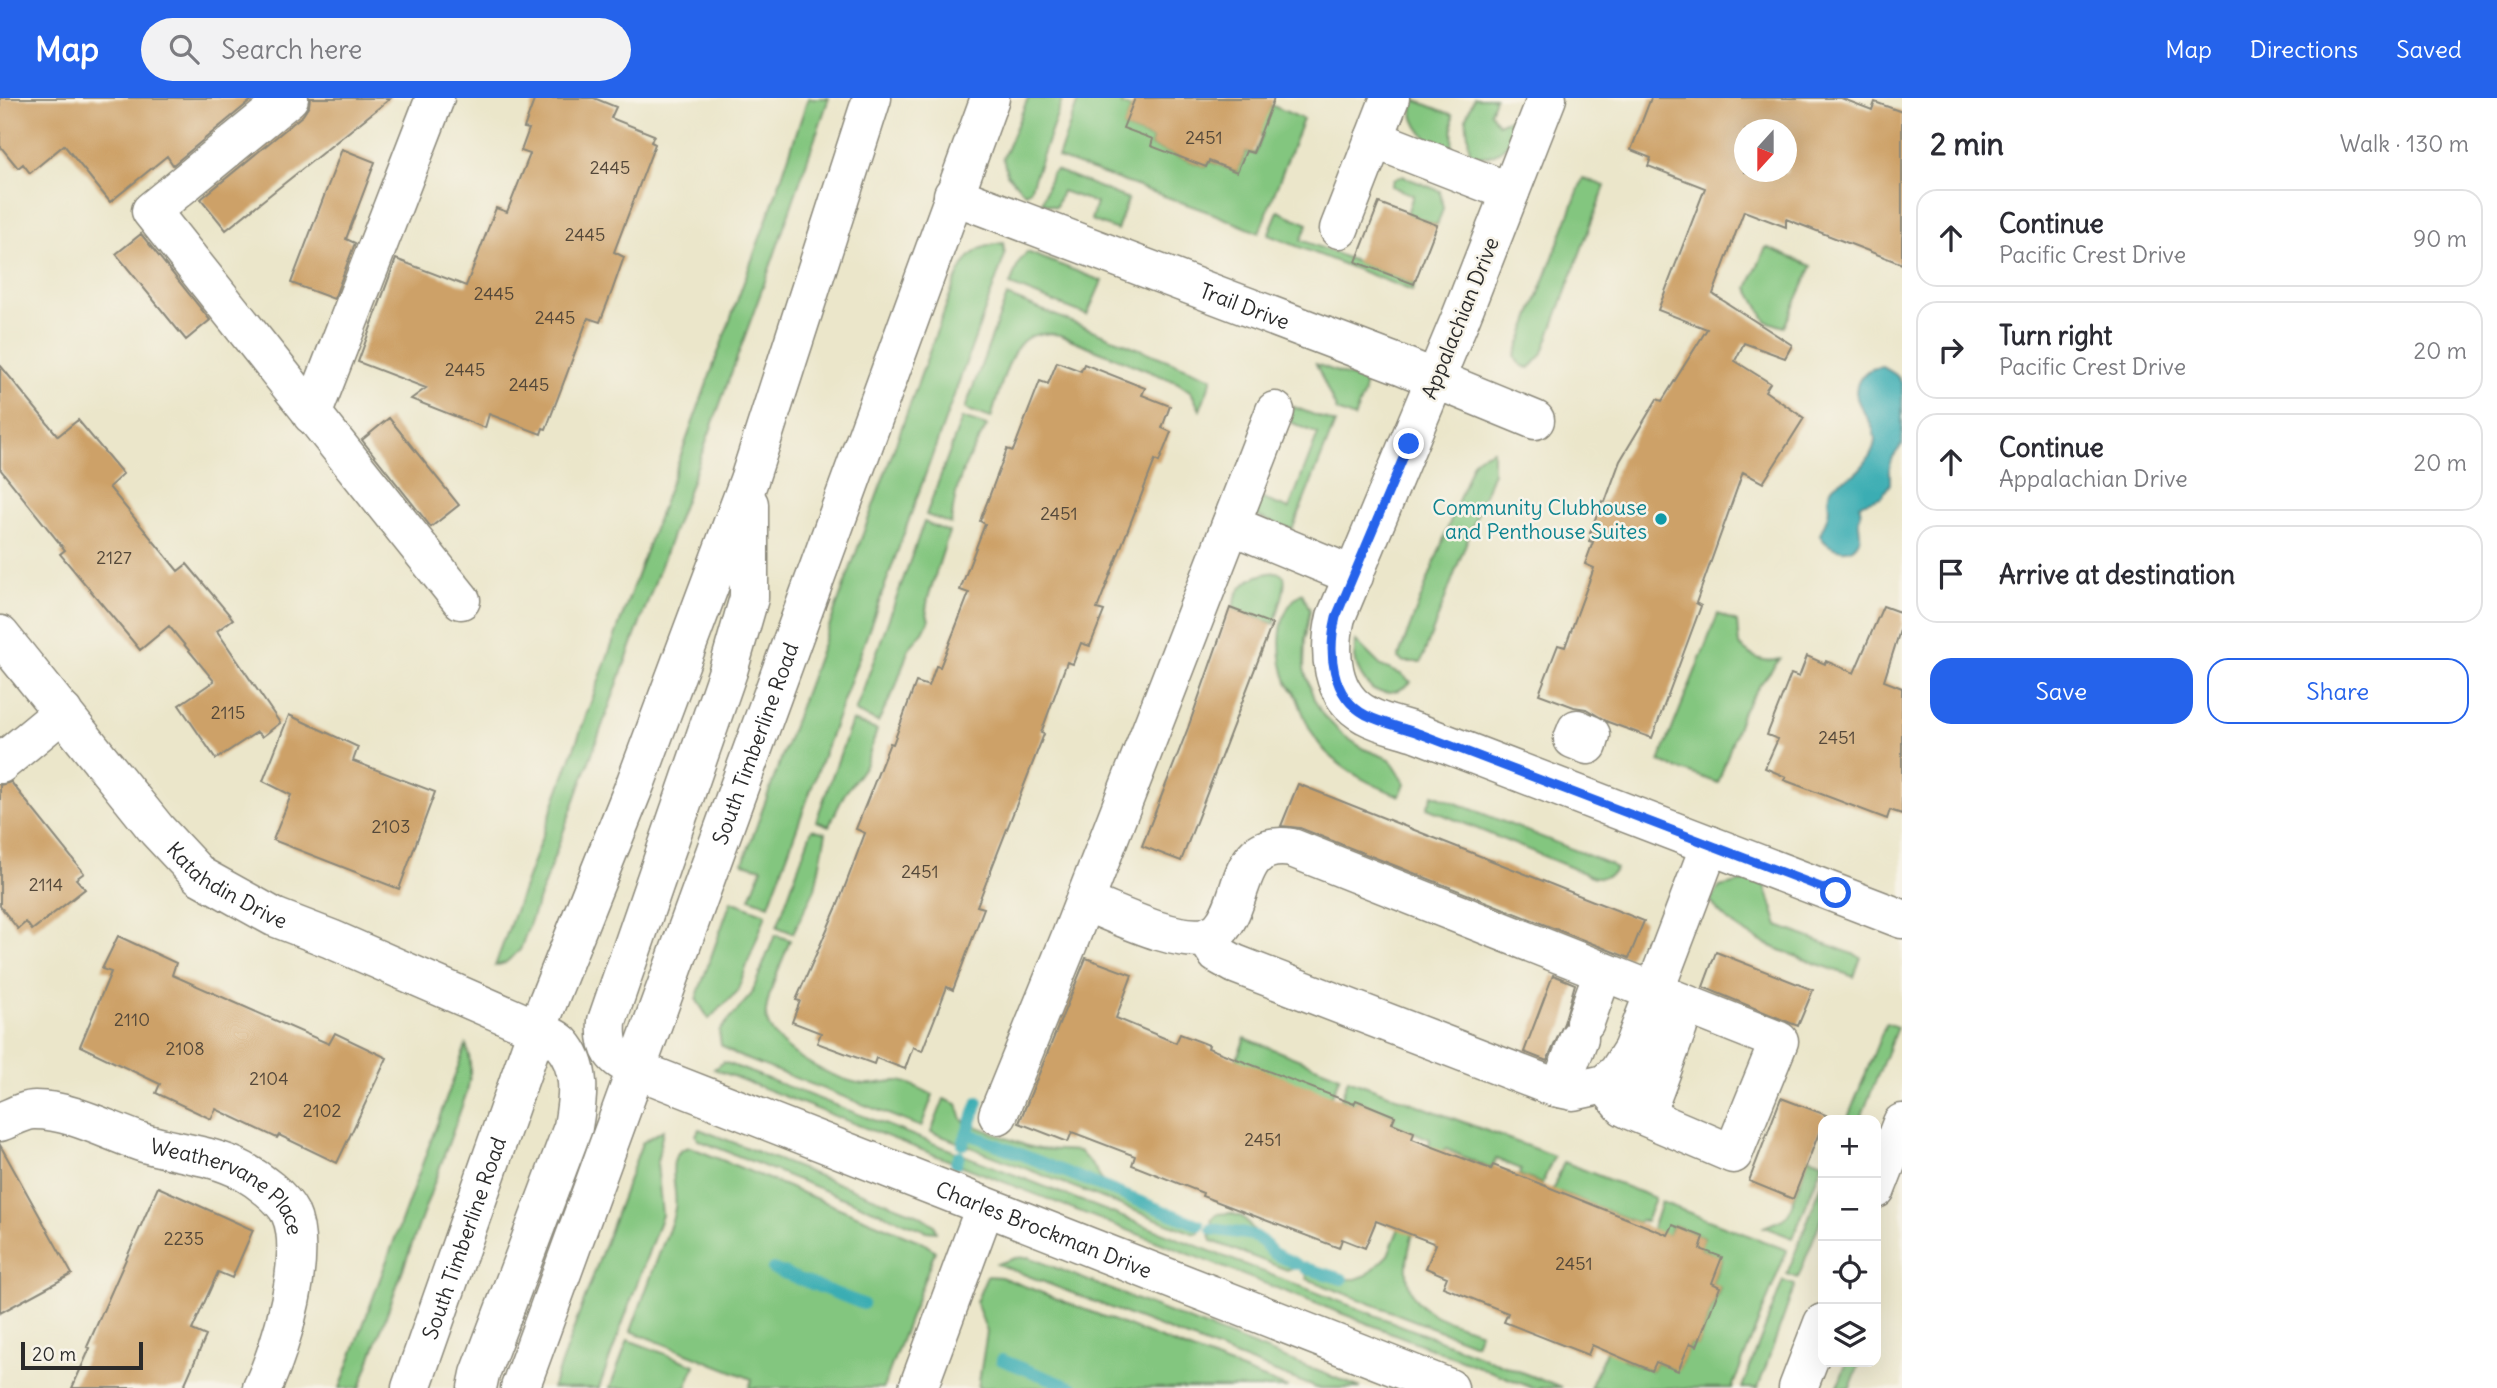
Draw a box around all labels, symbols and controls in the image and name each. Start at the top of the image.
search box [141,18,631,81]
text: Map [35,28,99,70]
icon: search [165,30,203,68]
text: Search here [221,33,362,66]
text: Map [2165,34,2212,64]
text: Directions [2250,34,2358,64]
text: Saved [2396,34,2462,64]
north arrow [1734,119,1797,182]
text: 2 min [1930,125,2004,163]
house number: 2451 [1185,126,1223,149]
text: Walk · 130 m [2340,129,2469,158]
house number: 2445 [590,156,630,179]
text: Continue [1999,207,2104,240]
icon: ahead [1932,219,1970,257]
house number: 2445 [565,223,605,246]
text: 90 m [2413,224,2467,253]
street label: Appalachian Drive [1415,233,1505,403]
text: Pacific Crest Drive [1999,240,2186,269]
street label: Trail Drive [1196,276,1293,335]
house number: 2445 [474,282,514,305]
house number: 2445 [535,306,575,329]
text: Turn right [1999,319,2112,352]
icon: right [1932,331,1970,369]
text: 20 m [2414,336,2467,365]
text: Pacific Crest Drive [1999,352,2186,381]
house number: 2445 [445,358,485,381]
house number: 2445 [509,373,549,396]
route end [1393,428,1424,459]
text: Continue [1999,431,2104,464]
icon: ahead [1932,443,1970,481]
text: 20 m [2414,448,2467,477]
text: Appalachian Drive [1999,464,2188,493]
place label: Community Clubhouse and Penthouse Suites [1432,494,1647,545]
house number: 2451 [1040,502,1078,525]
marker: Community Clubhouse and Penthouse Suites [1653,511,1669,527]
house number: 2127 [96,546,132,569]
icon: arrive [1932,555,1970,593]
text: Arrive at destination [1999,558,2235,591]
street label: South Timberline Road [706,639,804,848]
button: Save [1930,658,2193,724]
button: Share [2207,658,2469,724]
house number: 2115 [211,701,245,724]
house number: 2451 [1818,726,1856,749]
house number: 2103 [371,815,411,838]
street label: Katahdin Drive [161,836,291,934]
house number: 2451 [901,860,939,883]
house number: 2114 [29,873,63,896]
route start [1820,877,1851,908]
house number: 2110 [114,1008,150,1031]
house number: 2108 [165,1037,205,1060]
house number: 2104 [249,1067,289,1090]
house number: 2102 [303,1099,341,1122]
map controls [1818,1115,1881,1367]
button: + [1818,1115,1881,1178]
house number: 2451 [1244,1128,1282,1151]
street label: Weathervane Place [148,1132,309,1237]
street label: South Timberline Road [416,1133,512,1343]
street label: Charles Brockman Drive [932,1175,1156,1284]
button: − [1818,1178,1881,1241]
house number: 2235 [164,1227,204,1250]
button: locate [1818,1241,1881,1304]
house number: 2451 [1555,1252,1593,1275]
button: layers [1818,1304,1881,1367]
scale bar [21,1339,144,1371]
text: 20 m [32,1342,76,1366]

